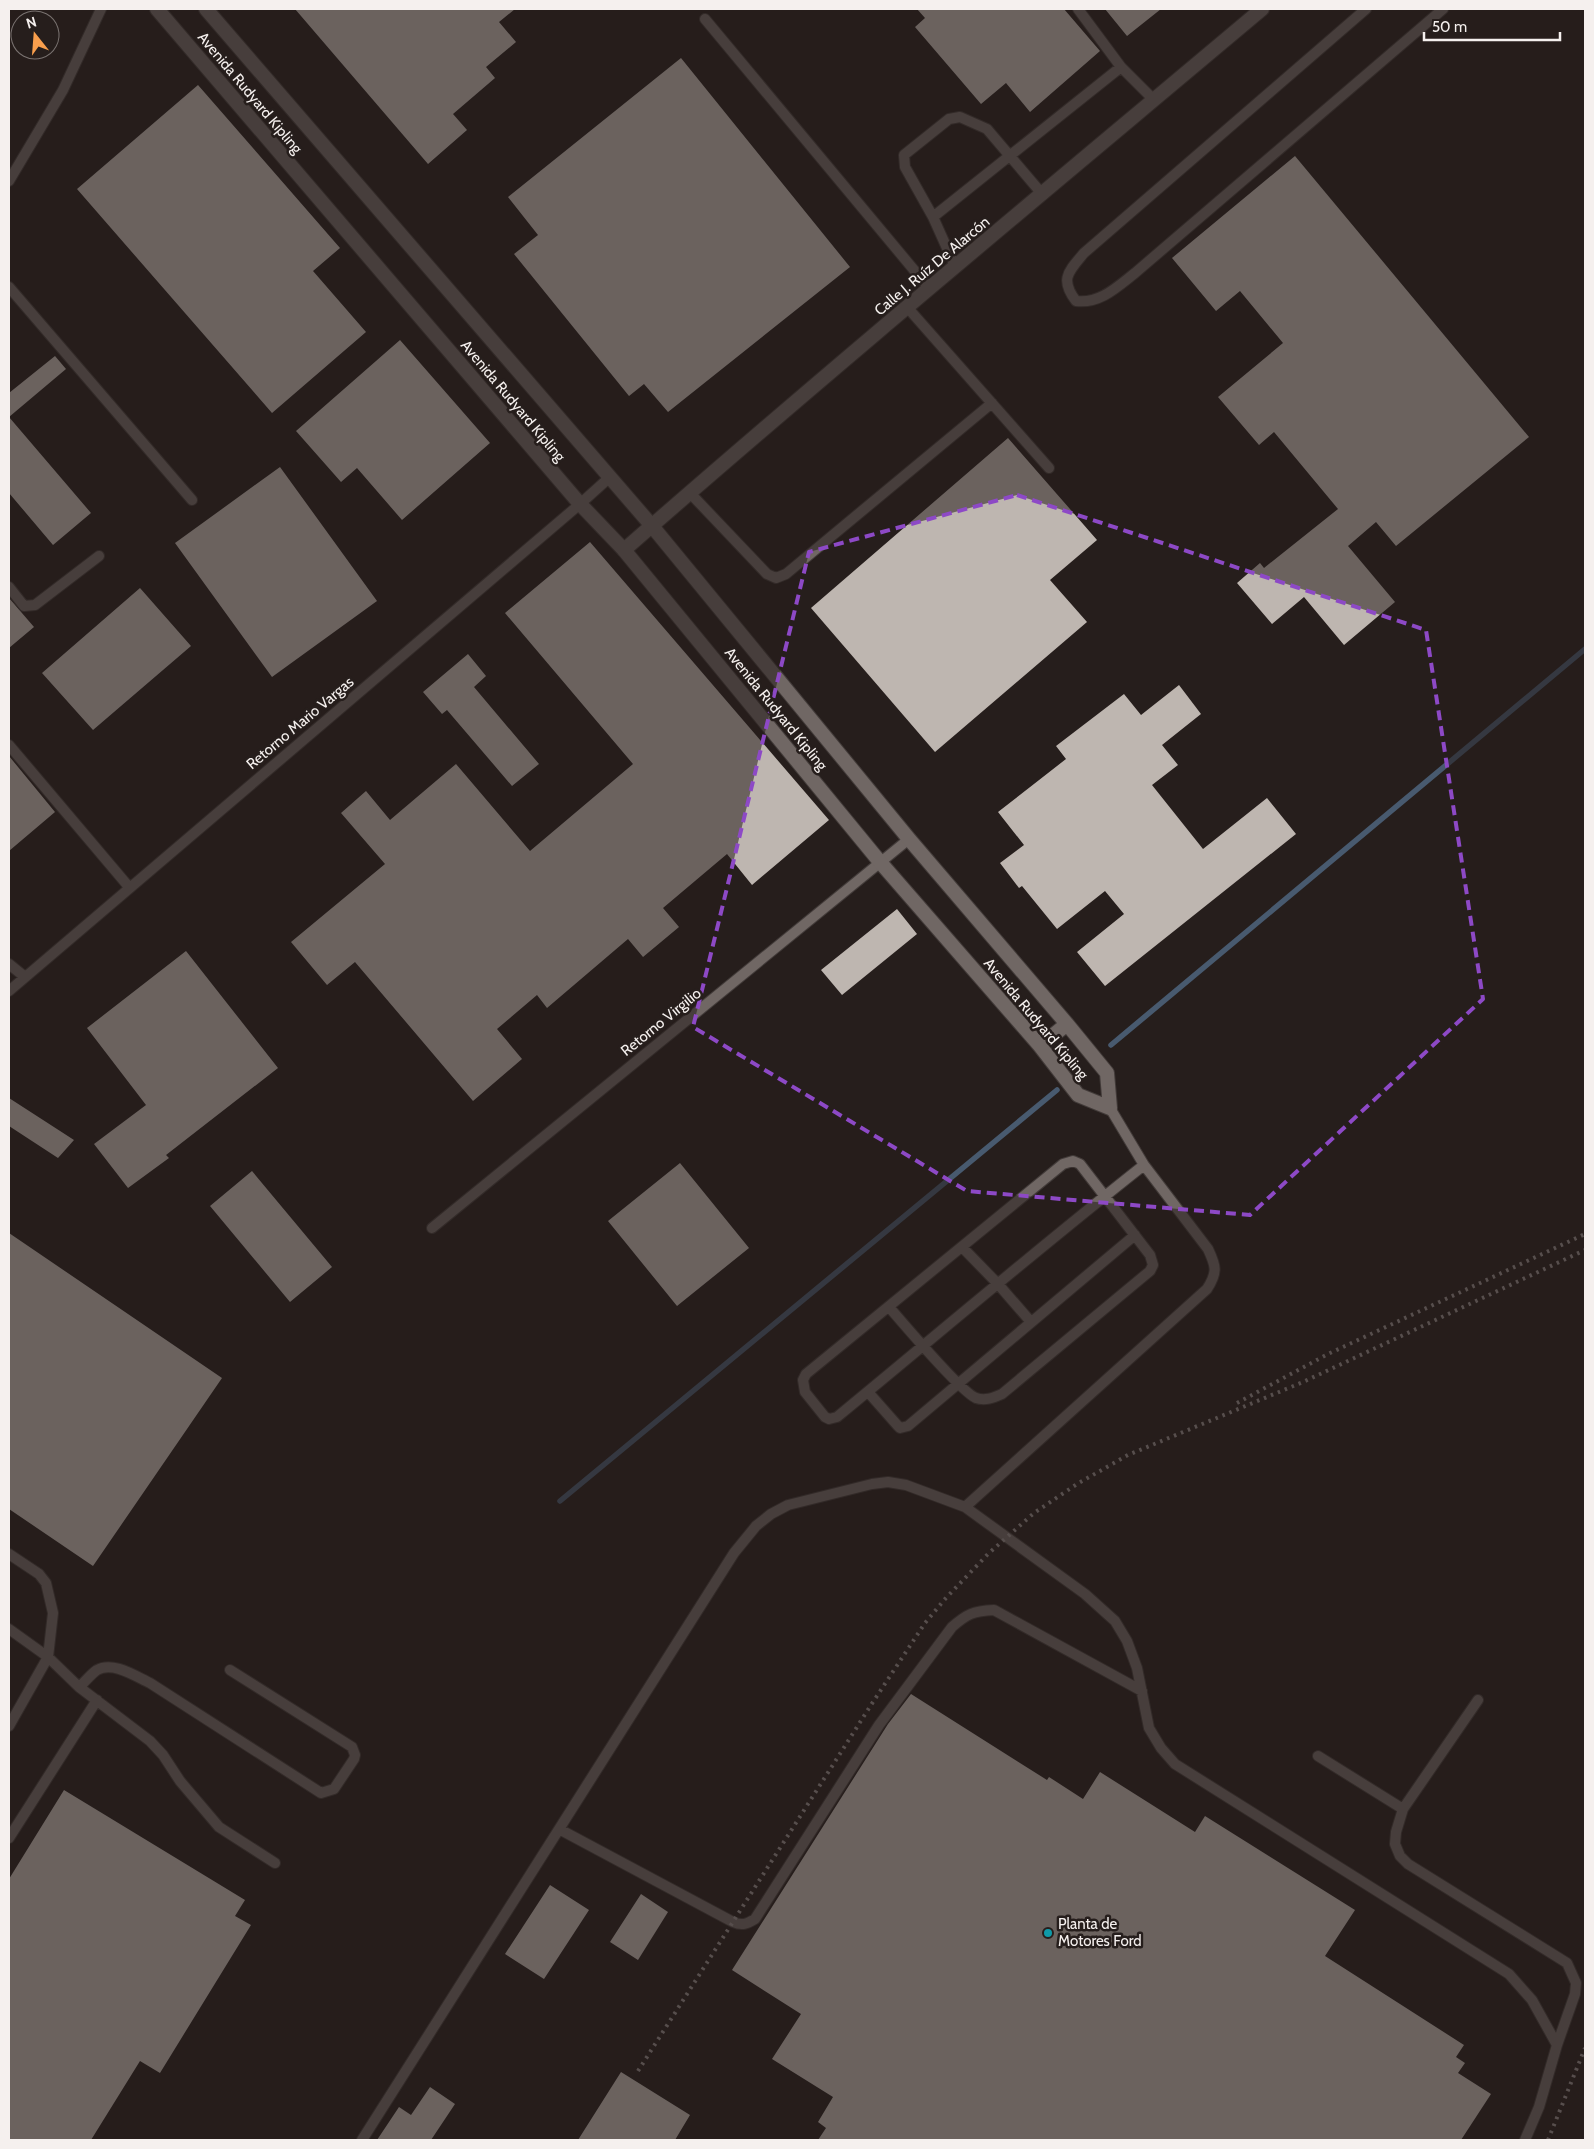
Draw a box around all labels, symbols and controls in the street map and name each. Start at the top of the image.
north arrow [10,10,60,60]
scale bar [1424,10,1560,42]
text: N [24,13,39,33]
text: 50 m [1432,18,1467,36]
street label: Avenida Rudyard Kipling [194,29,306,158]
street label: Calle J. Ruíz De Alarcón [871,213,993,319]
street label: Avenida Rudyard Kipling [457,337,569,466]
street label: Avenida Rudyard Kipling [721,644,831,775]
street label: Retorno Mario Vargas [243,673,357,773]
street label: Avenida Rudyard Kipling [980,955,1092,1084]
street label: Retorno Virgilio [617,984,705,1060]
place label: Planta de Motores Ford [1058,1915,1142,1950]
marker: Planta de Motores Ford [1042,1927,1054,1939]

